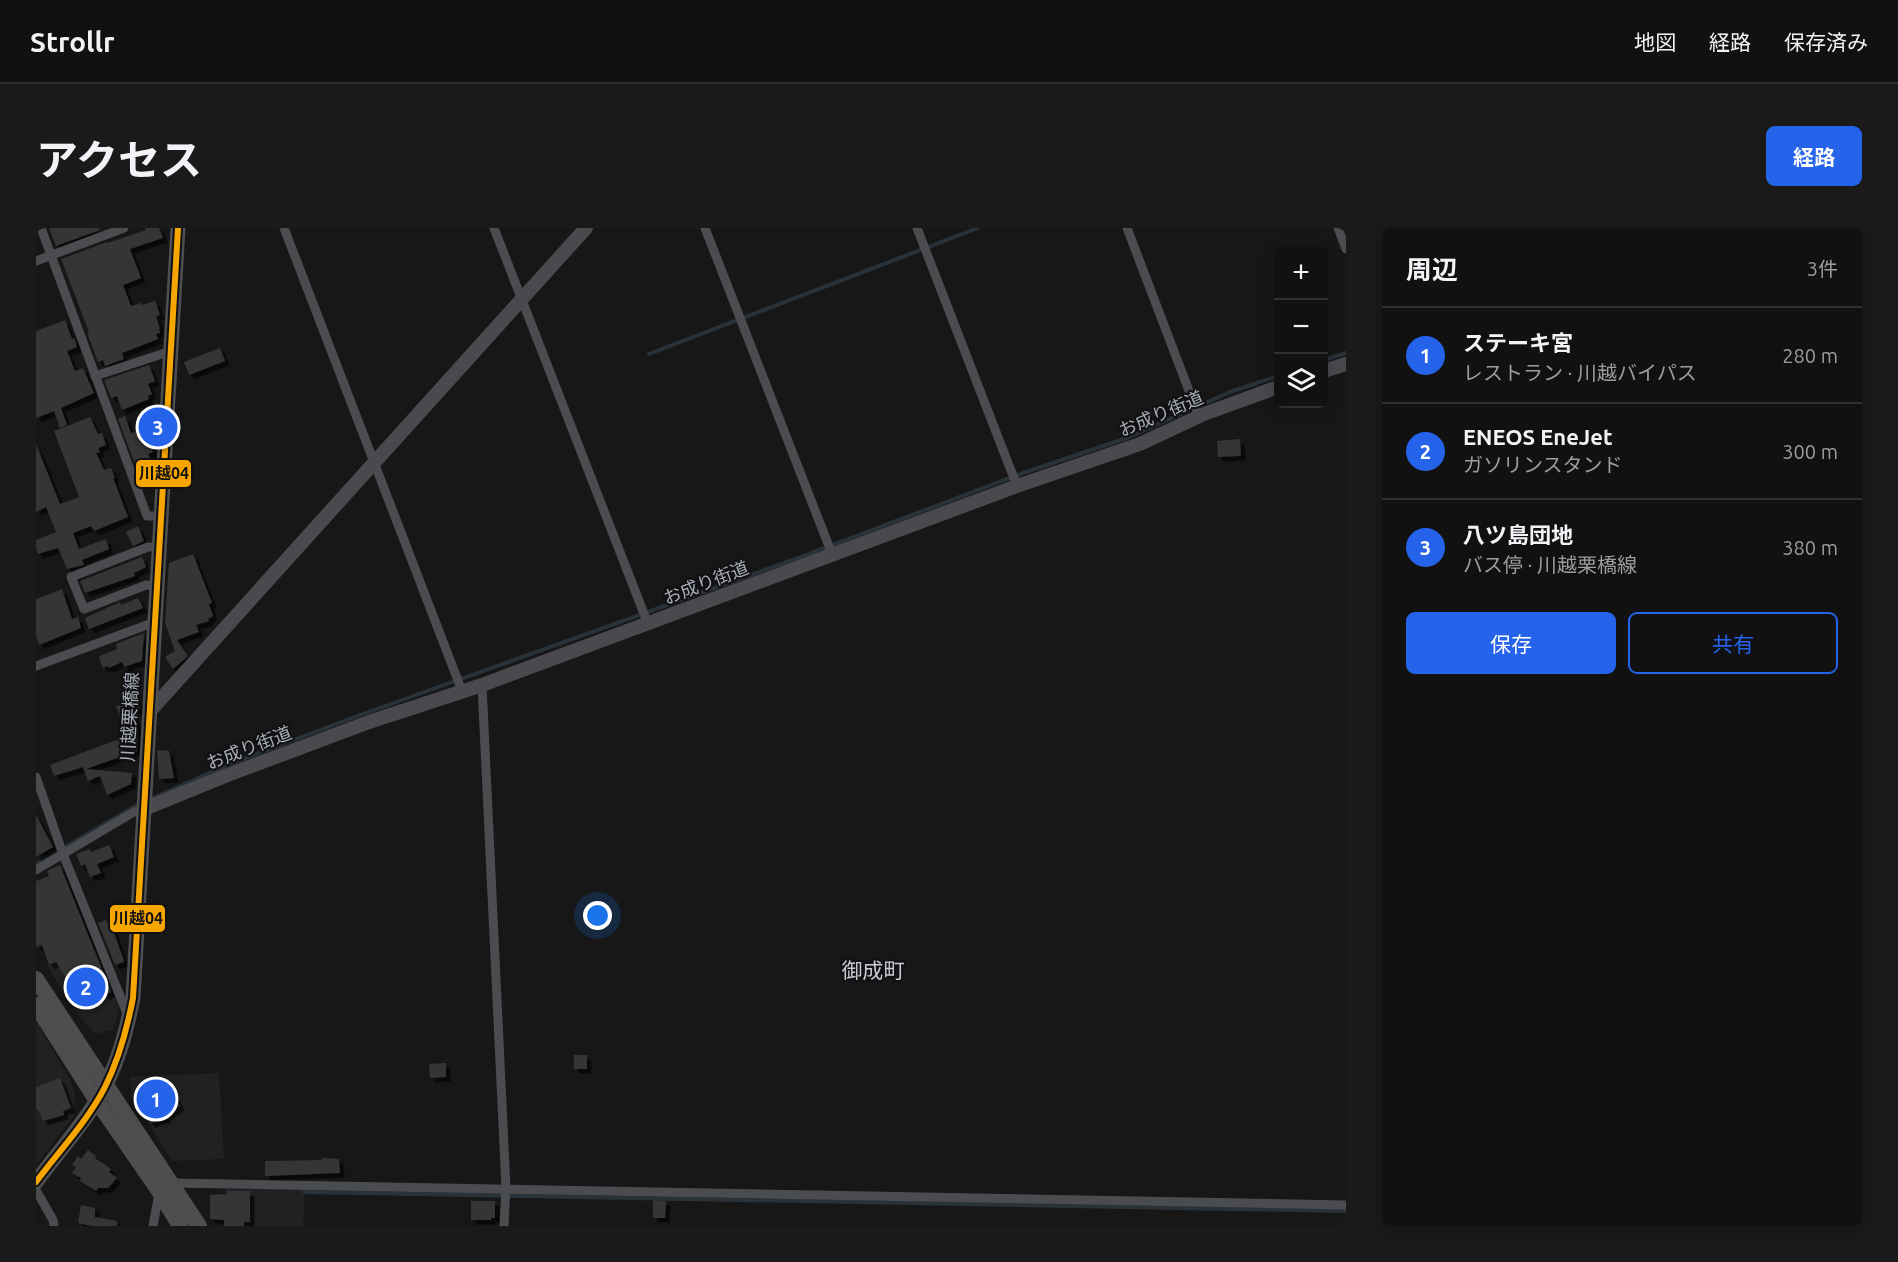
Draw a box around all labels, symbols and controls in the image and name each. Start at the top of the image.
text: Strollr [30,26,115,57]
text: 地図 [1634,30,1676,54]
text: 経路 [1709,30,1751,54]
text: 保存済み [1784,30,1868,54]
button: 経路 [1766,126,1862,186]
text: アクセス [36,136,202,183]
map controls [1274,246,1328,408]
button: + [1274,246,1328,300]
text: 周辺 [1406,255,1458,284]
text: 3件 [1807,257,1838,280]
button: − [1274,300,1328,354]
text: ステーキ宮 [1463,330,1573,355]
text: 1 [1420,344,1431,367]
text: 280 m [1782,344,1838,367]
button: layers [1274,354,1328,408]
text: レストラン · 川越バイパス [1463,361,1697,384]
street label: お成り街道 [1115,386,1206,440]
pin: 3 [138,404,178,450]
text: ENEOS EneJet [1463,424,1612,449]
text: 2 [1420,440,1431,463]
text: 300 m [1782,440,1838,463]
text: ガソリンスタンド [1463,453,1623,476]
line badge: 川越04 [135,459,192,488]
text: 川越04 [139,464,189,482]
text: 八ツ島団地 [1463,522,1573,547]
text: 3 [1420,536,1431,559]
text: 380 m [1782,536,1838,559]
text: バス停 · 川越栗橋線 [1463,553,1637,576]
street label: お成り街道 [660,557,751,608]
button: 保存 [1406,612,1616,674]
button: 共有 [1628,612,1838,674]
street label: 川越栗橋線 [117,671,141,762]
street label: お成り街道 [203,722,294,773]
your location [583,901,612,930]
line badge: 川越04 [109,904,166,933]
text: 川越04 [113,909,163,927]
district label: 御成町 [842,958,905,982]
pin: 2 [67,964,106,1010]
pin: 1 [136,1076,176,1122]

